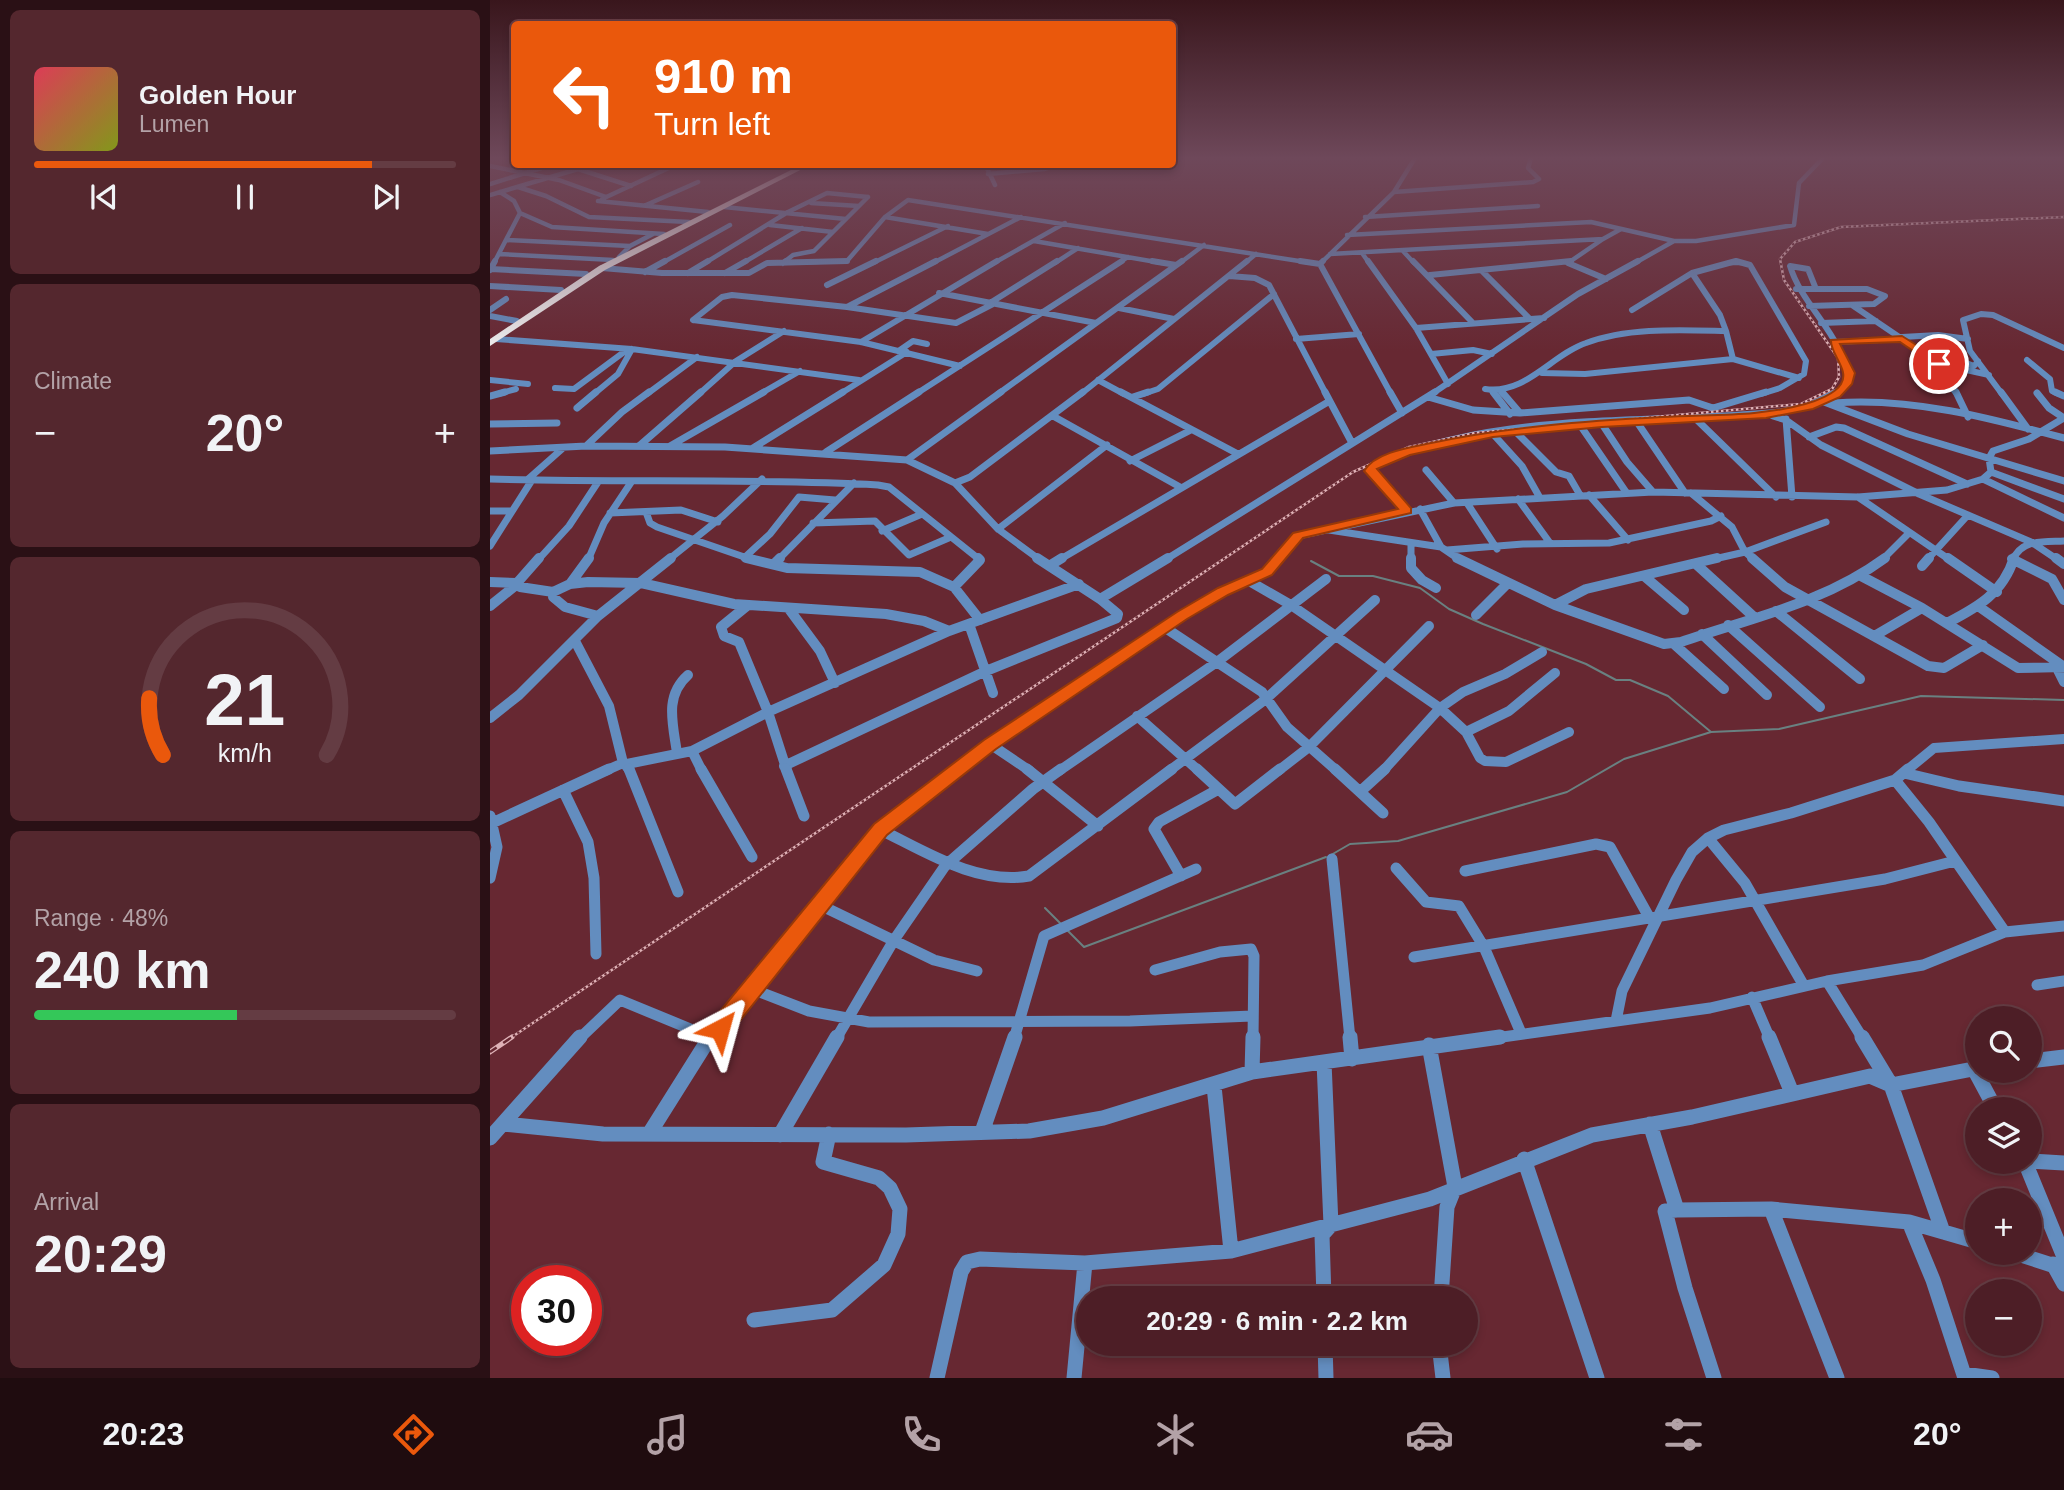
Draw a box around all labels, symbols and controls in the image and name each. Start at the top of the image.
icon: left [539,49,630,140]
text: 910 m [654,49,793,103]
text: Golden Hour [139,80,296,110]
text: Turn left [654,106,770,142]
text: Lumen [139,111,209,137]
icon: previous [85,178,123,216]
icon: pause [226,178,264,216]
icon: next [367,178,405,216]
pin [1909,334,1969,394]
icon: arrive [1920,345,1958,383]
text: Climate [34,368,112,394]
text: 20° [206,404,284,462]
text: − [34,412,56,454]
text: + [434,412,456,454]
text: 21 [205,659,285,740]
text: km/h [218,739,272,767]
text: Range · 48% [34,905,168,931]
text: 240 km [34,941,210,999]
position arrow [683,992,757,1066]
map controls [1965,1006,2042,1356]
button: search [1965,1006,2042,1083]
button: layers [1965,1097,2042,1174]
button: + [1965,1188,2042,1265]
text: Arrival [34,1189,99,1215]
text: 20:29 [34,1225,167,1283]
speed limit sign: 30 [511,1265,602,1356]
button: − [1965,1279,2042,1356]
text: 20:29 · 6 min · 2.2 km [1146,1306,1408,1336]
icon: directions [389,1410,438,1459]
icon: music [643,1410,692,1459]
icon: phone [897,1410,946,1459]
icon: climate [1151,1410,1200,1459]
icon: car [1405,1410,1454,1459]
icon: filters [1659,1410,1708,1459]
text: 20:23 [102,1416,184,1452]
text: 20° [1913,1416,1962,1452]

